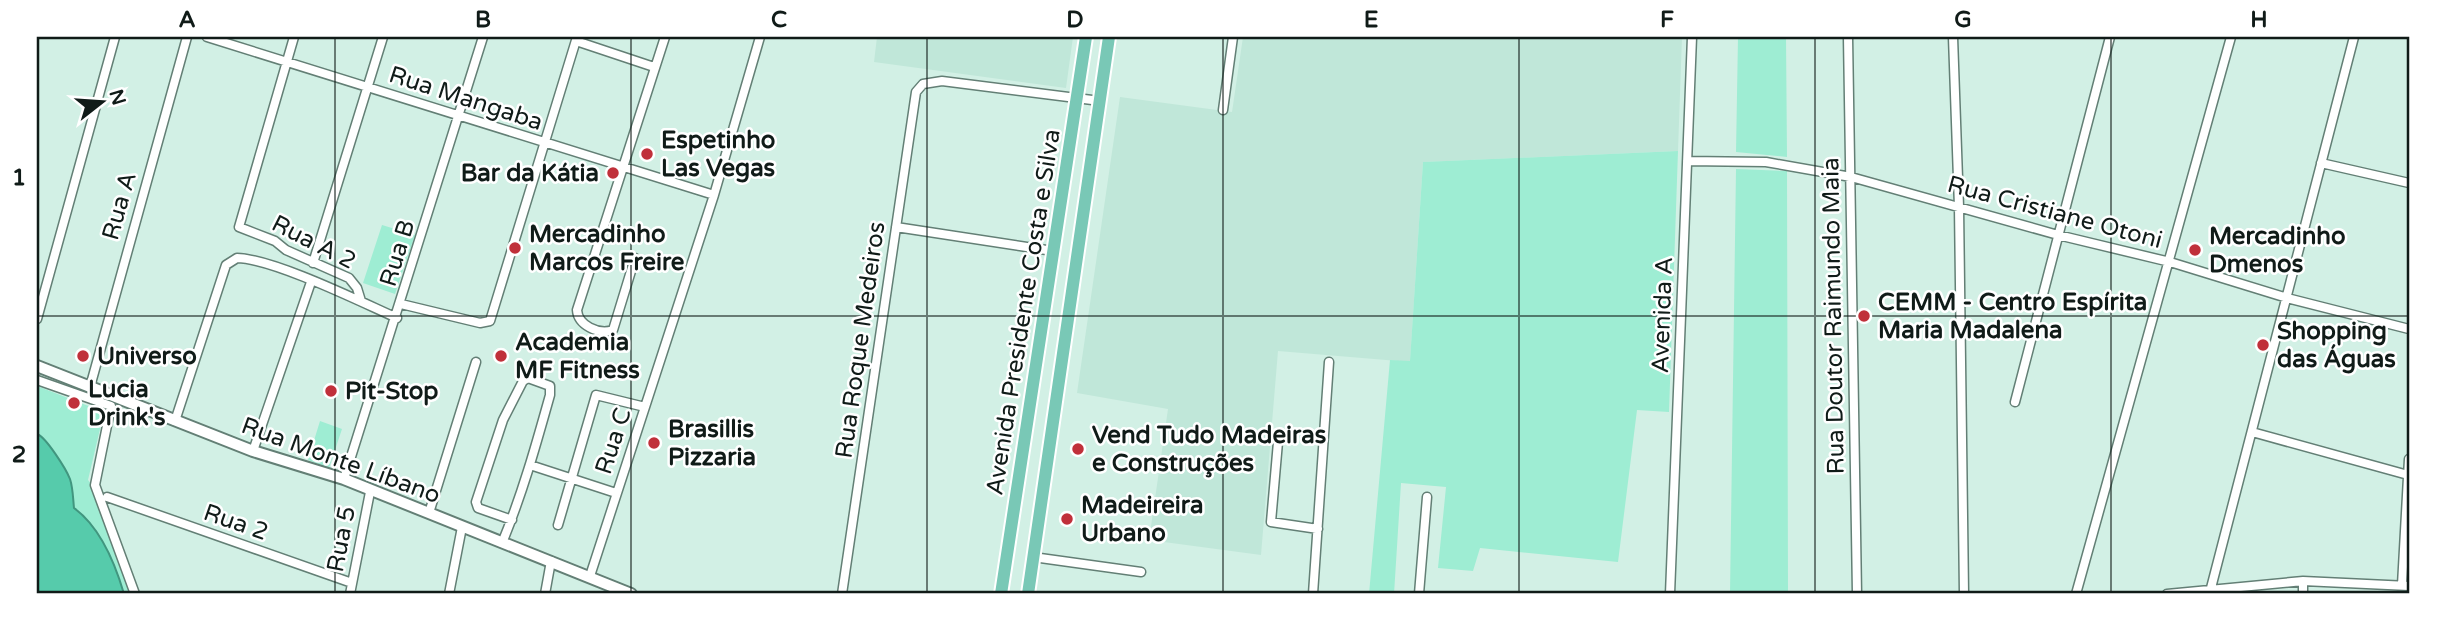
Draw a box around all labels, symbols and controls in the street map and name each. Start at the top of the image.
text: A [178,6,196,34]
text: B [475,6,491,34]
text: C [771,6,787,34]
text: D [1066,6,1084,34]
text: E [1364,6,1378,34]
text: F [1660,6,1674,34]
text: G [1954,6,1972,34]
text: H [2250,6,2268,34]
street label: Rua Mangaba [385,60,546,137]
north arrow [66,66,136,136]
text: N [105,87,130,108]
place label: Espetinho Las Vegas [661,126,775,183]
street label: Avenida Presidente Costa e Silva [980,127,1067,497]
marker: Espetinho Las Vegas [639,146,655,162]
street label: Rua Doutor Raimundo Maia [1816,157,1851,475]
place label: Bar da Kátia [461,159,599,188]
text: 1 [12,164,26,192]
marker: Bar da Kátia [605,165,621,181]
street label: Rua A [96,169,143,243]
street label: Rua Cristiane Otoni [1944,170,2165,255]
street label: Rua A 2 [267,209,361,276]
street label: Rua B [374,216,421,290]
place label: Mercadinho Marcos Freire [529,220,685,277]
street label: Rua Roque Medeiros [830,220,891,460]
place label: Mercadinho Dmenos [2209,222,2346,279]
marker: Mercadinho Marcos Freire [507,240,523,256]
marker: Mercadinho Dmenos [2187,242,2203,258]
street label: Avenida A [1646,256,1679,374]
place label: CEMM - Centro Espírita Maria Madalena [1878,288,2147,345]
marker: CEMM - Centro Espírita Maria Madalena [1856,308,1872,324]
place label: Shopping das Águas [2277,317,2396,374]
place label: Academia MF Fitness [515,328,640,385]
marker: Shopping das Águas [2255,337,2271,353]
place label: Universo [97,342,197,371]
marker: Universo [75,348,91,364]
marker: Academia MF Fitness [493,348,509,364]
place label: Lucia Drink's [88,375,166,432]
place label: Pit-Stop [345,377,438,406]
marker: Pit-Stop [323,383,339,399]
marker: Lucia Drink's [66,395,82,411]
street label: Rua C [589,404,638,478]
street label: Rua Monte Líbano [237,411,444,510]
place label: Brasillis Pizzaria [668,415,756,472]
place label: Vend Tudo Madeiras e Construções [1092,421,1326,478]
marker: Brasillis Pizzaria [646,435,662,451]
text: 2 [12,441,26,469]
marker: Vend Tudo Madeiras e Construções [1070,441,1086,457]
place label: Madeireira Urbano [1081,491,1203,548]
street label: Rua 2 [200,498,272,547]
street label: Rua 5 [321,504,362,575]
marker: Madeireira Urbano [1059,511,1075,527]

